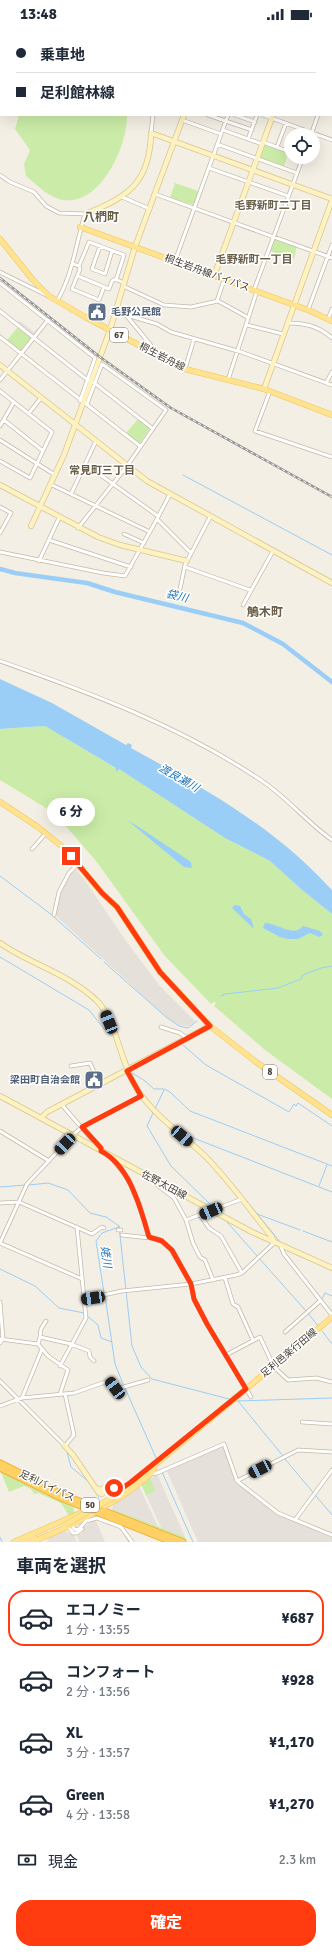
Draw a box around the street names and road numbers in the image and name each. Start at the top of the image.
street label: 桐生岩舟線バイパス [163,252,251,294]
road number: 67 [110,328,128,342]
street label: 桐生岩舟線 [137,340,187,374]
road number: 8 [263,1065,277,1079]
street label: 佐野太田線 [139,1168,189,1202]
street label: 足利邑楽行田線 [258,1326,320,1380]
street label: 足利バイパス [17,1468,77,1504]
road number: 50 [81,1498,99,1512]

